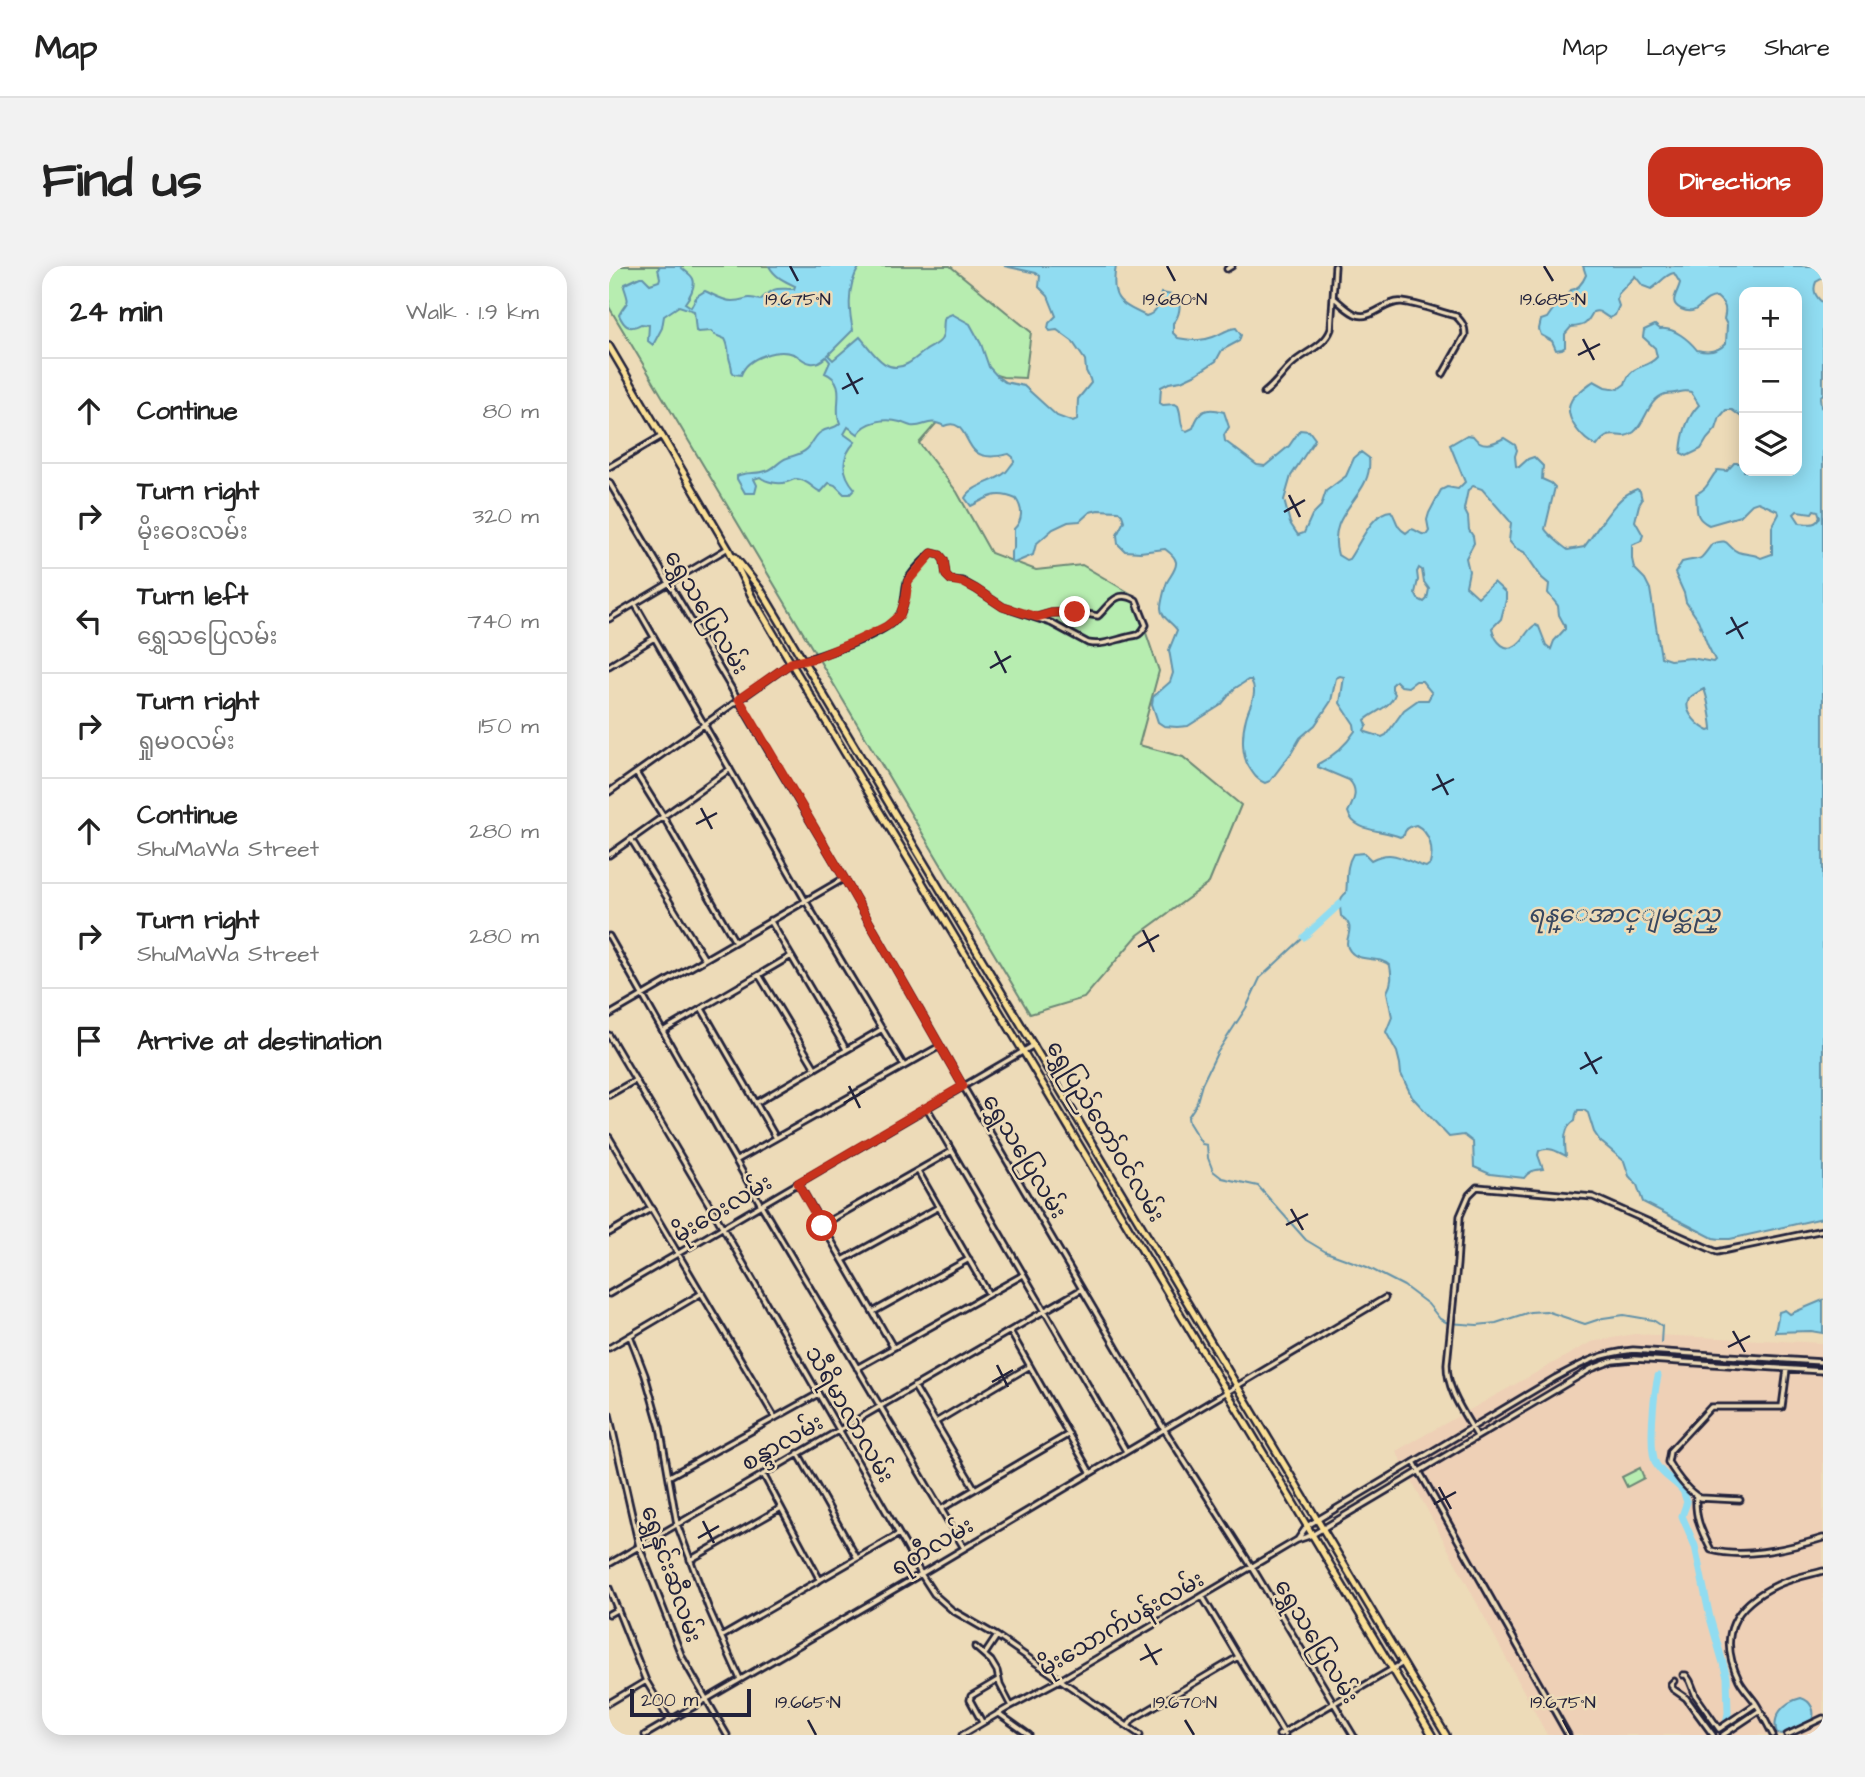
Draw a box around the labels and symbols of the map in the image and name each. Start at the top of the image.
text: 19.675°N [765,287,831,312]
text: 19.680°N [1143,287,1207,312]
text: 19.685°N [1520,287,1586,312]
street label: ရွှေသပြေလမ်း [655,544,757,682]
route end [1059,596,1090,627]
water label: ရန္ေအာင္ျမင္ဆည္ [1528,898,1721,934]
street label: ရွှေပြည်တော်ဝင်လမ်း [1036,1034,1173,1229]
street label: ရွှေသပြေလမ်း [973,1088,1075,1226]
street label: မိုးဝေးလမ်း [666,1166,779,1253]
route start [806,1210,837,1241]
street label: သီရိမာလာလမ်း [795,1340,902,1490]
street label: စန္ဒာလမ်း [735,1406,831,1481]
street label: ရွှေနှင်းဆီလမ်း [631,1501,710,1648]
street label: ရတီလမ်း [885,1509,981,1586]
street label: မိုးသောက်ပန်းလမ်း [1032,1563,1211,1686]
street label: ရွှေသပြေလမ်း [1265,1573,1367,1711]
scale bar [630,1686,751,1718]
text: 19.665°N [775,1690,841,1715]
text: 19.670°N [1153,1690,1217,1715]
text: 19.675°N [1530,1690,1596,1715]

